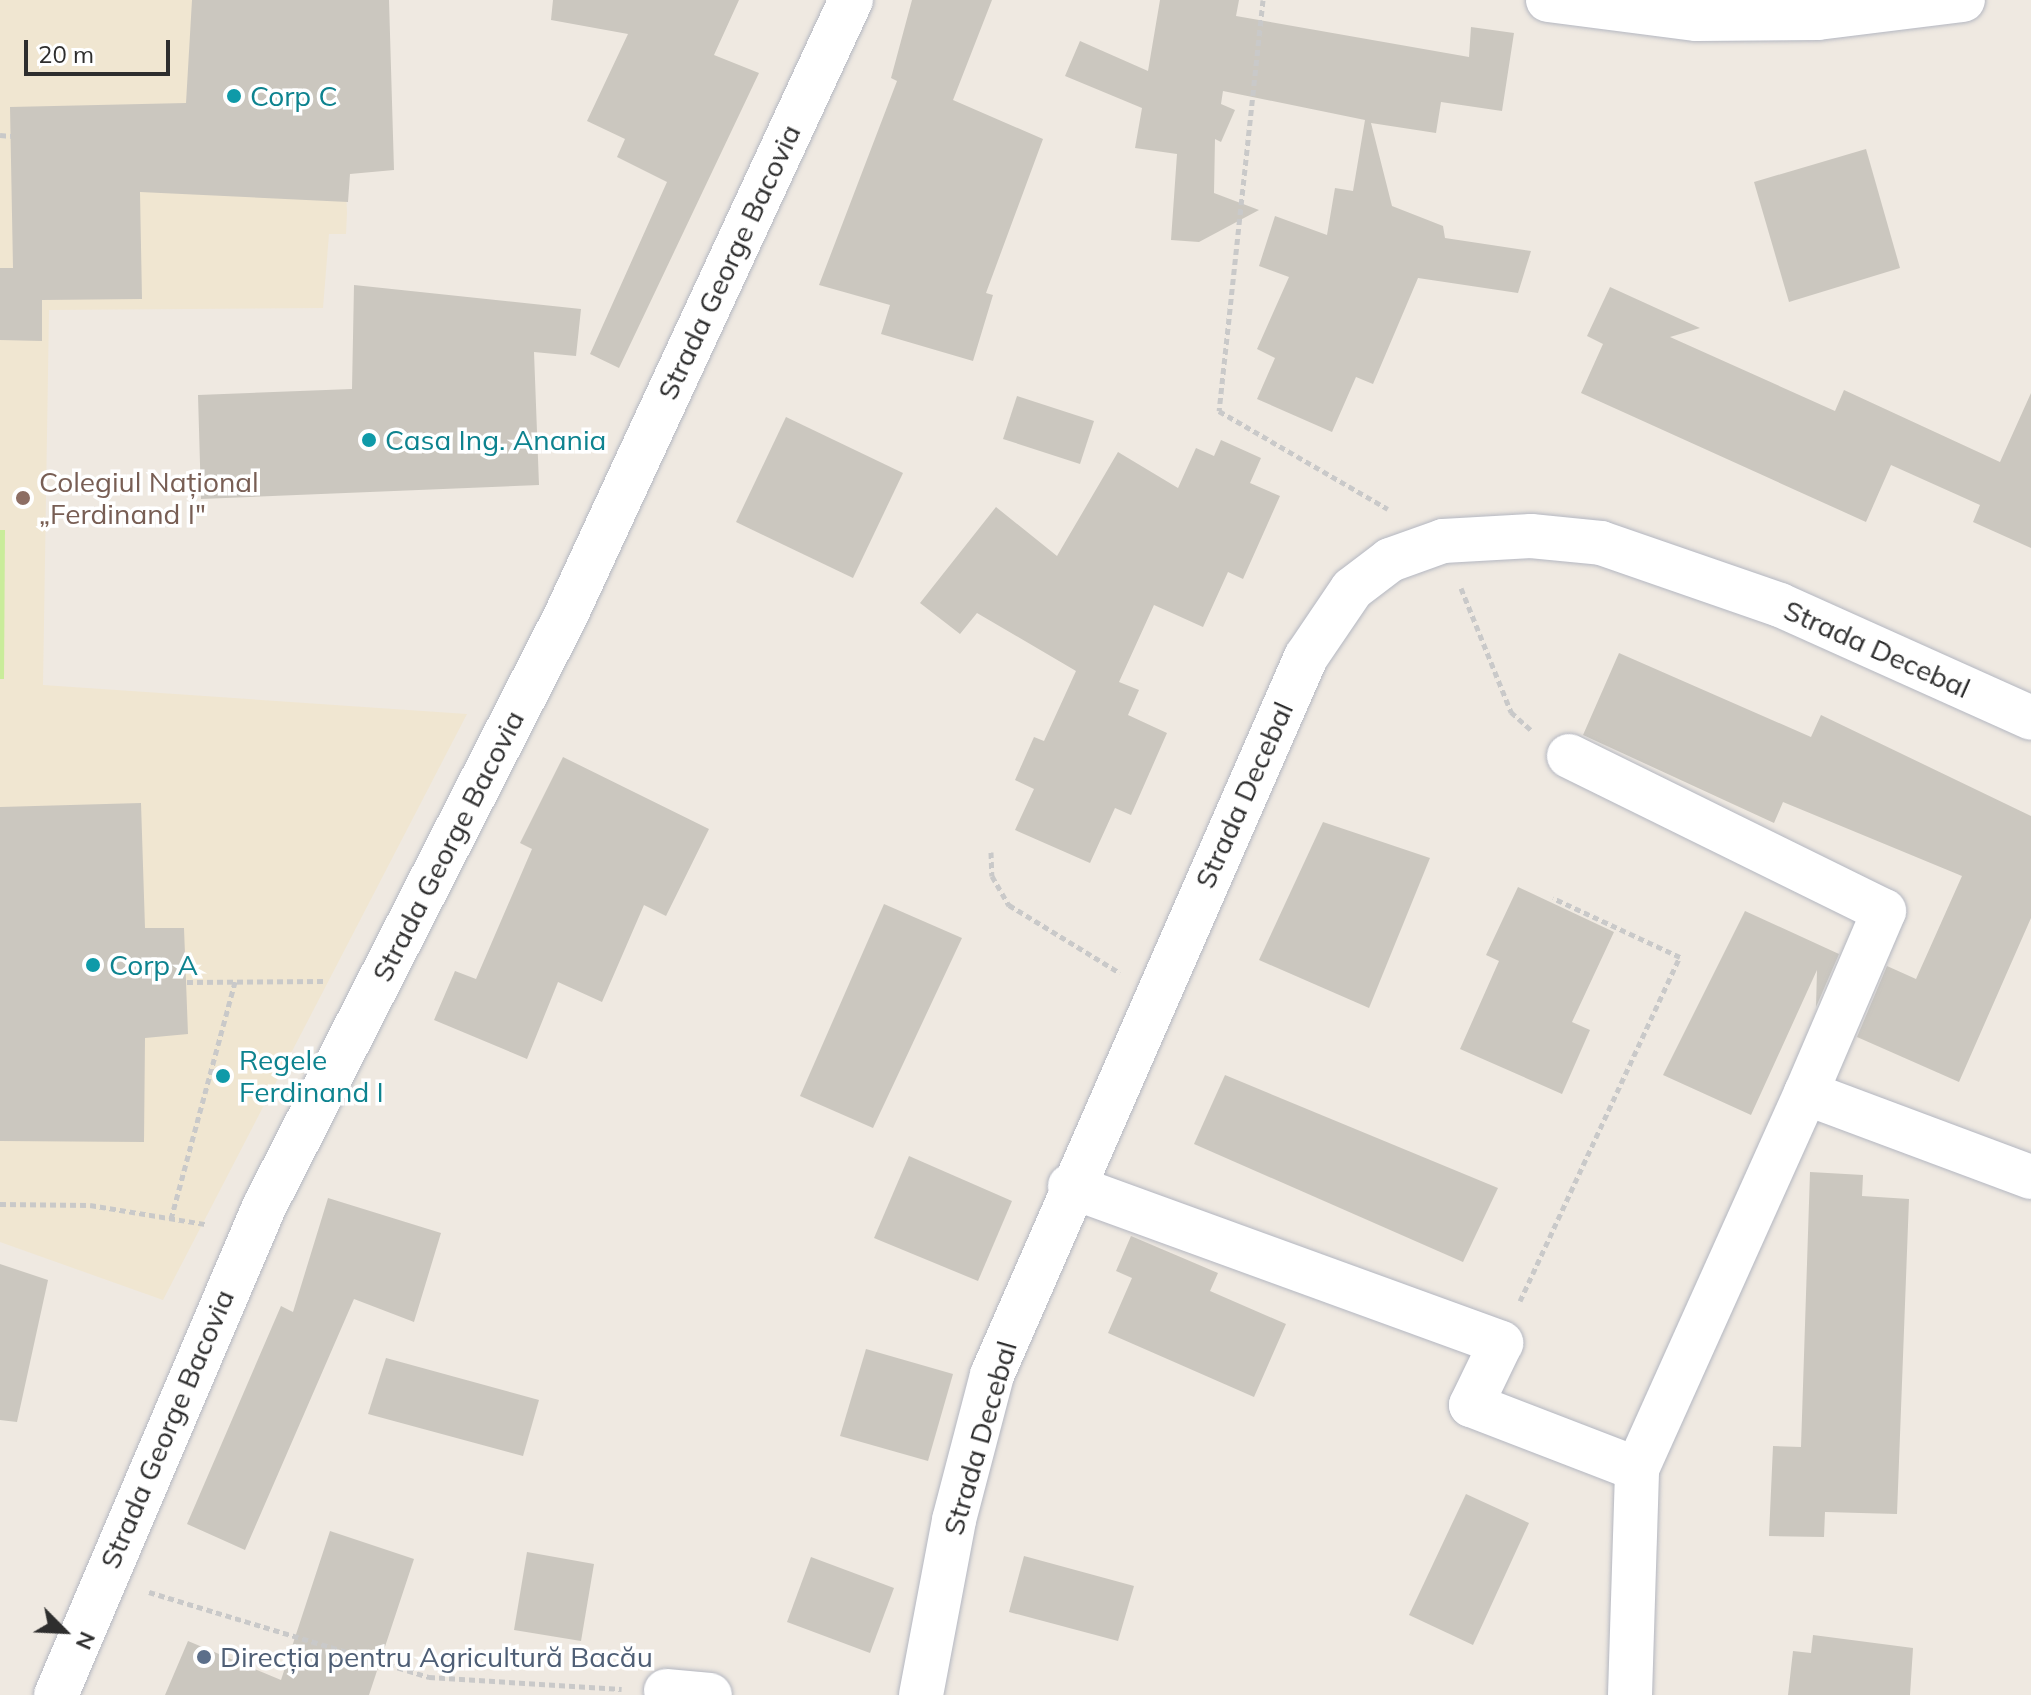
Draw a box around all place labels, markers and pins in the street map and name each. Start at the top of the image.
place label: Corp C [250,79,338,113]
marker: Corp C [225,87,243,105]
place label: Casa Ing. Anania [385,423,606,457]
marker: Casa Ing. Anania [360,431,378,449]
place label: Colegiul Național „Ferdinand I" [39,465,259,531]
marker: Colegiul Național „Ferdinand I" [14,489,32,507]
place label: Corp A [109,948,198,982]
marker: Corp A [84,956,102,974]
place label: Regele Ferdinand I [239,1043,384,1109]
marker: Regele Ferdinand I [214,1067,232,1085]
place label: Direcția pentru Agricultură Bacău [220,1640,653,1674]
marker: Direcția pentru Agricultură Bacău [195,1648,213,1666]

